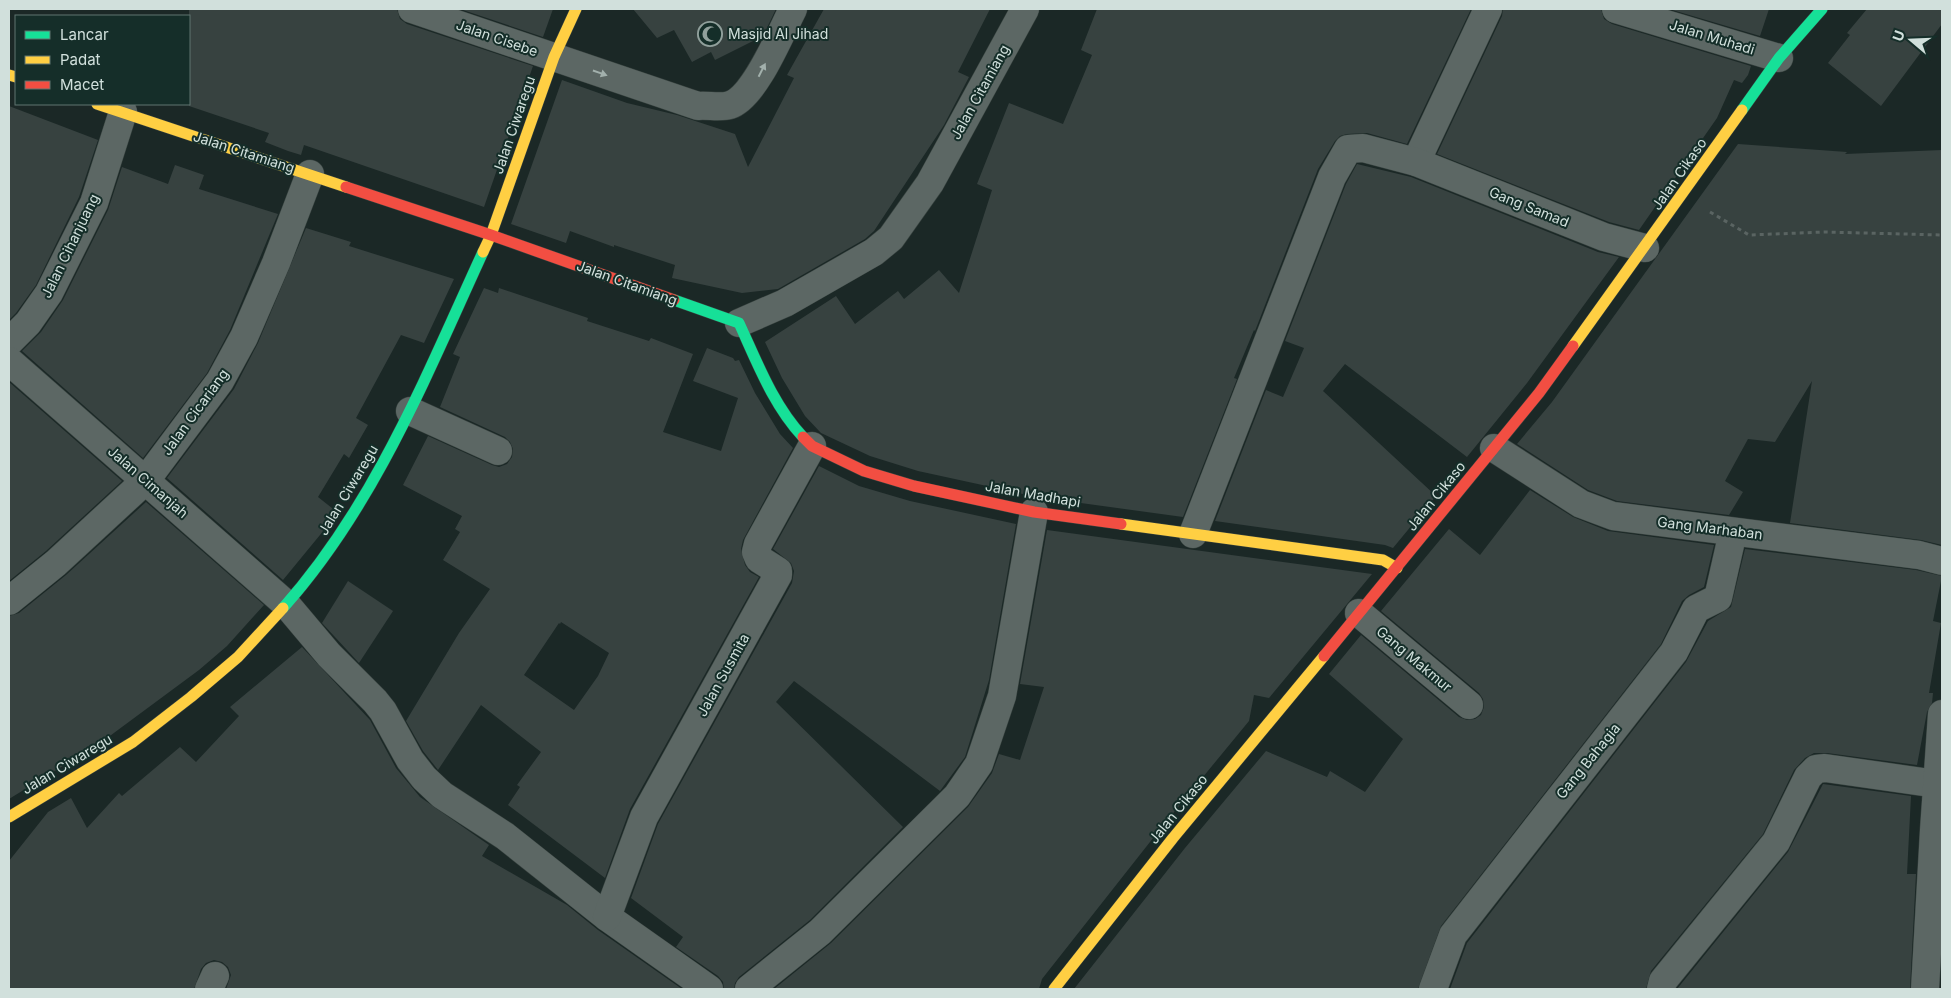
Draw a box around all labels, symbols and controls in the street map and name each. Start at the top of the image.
legend [15,15,190,105]
street label: Jalan Muhadi [1667,15,1757,58]
north arrow [1886,15,1936,65]
street label: Jalan Cisebe [454,16,540,59]
mosque icon: Masjid Al Jihad [697,21,723,47]
text: Lancar [60,25,109,44]
place label: Masjid Al Jihad [728,25,828,42]
text: U [1889,28,1908,43]
street label: Jalan Citamiang [946,41,1013,142]
text: Padat [60,50,101,69]
one-way arrow [758,62,766,77]
one-way arrow [593,69,608,77]
street label: Jalan Ciwaregu [489,74,538,176]
text: Macet [60,75,104,94]
street label: Jalan Citamiang [191,127,297,176]
street label: Jalan Cikaso [1647,134,1710,213]
street label: Gang Samad [1487,183,1572,230]
street label: Jalan Cihanjuang [37,191,102,301]
street label: Jalan Citamiang [575,256,680,309]
street label: Jalan Cicariang [158,365,232,458]
street label: Jalan Cimanjah [105,442,192,521]
street label: Jalan Ciwaregu [314,442,381,538]
street label: Jalan Cikaso [1402,458,1469,534]
street label: Jalan Madhapi [984,477,1082,510]
street label: Gang Marhaban [1656,513,1764,542]
street label: Gang Makmur [1373,622,1455,695]
street label: Jalan Susmita [693,630,752,719]
street label: Gang Bahagia [1552,720,1623,802]
street label: Jalan Ciwaregu [19,730,115,797]
street label: Jalan Cikaso [1144,771,1211,847]

